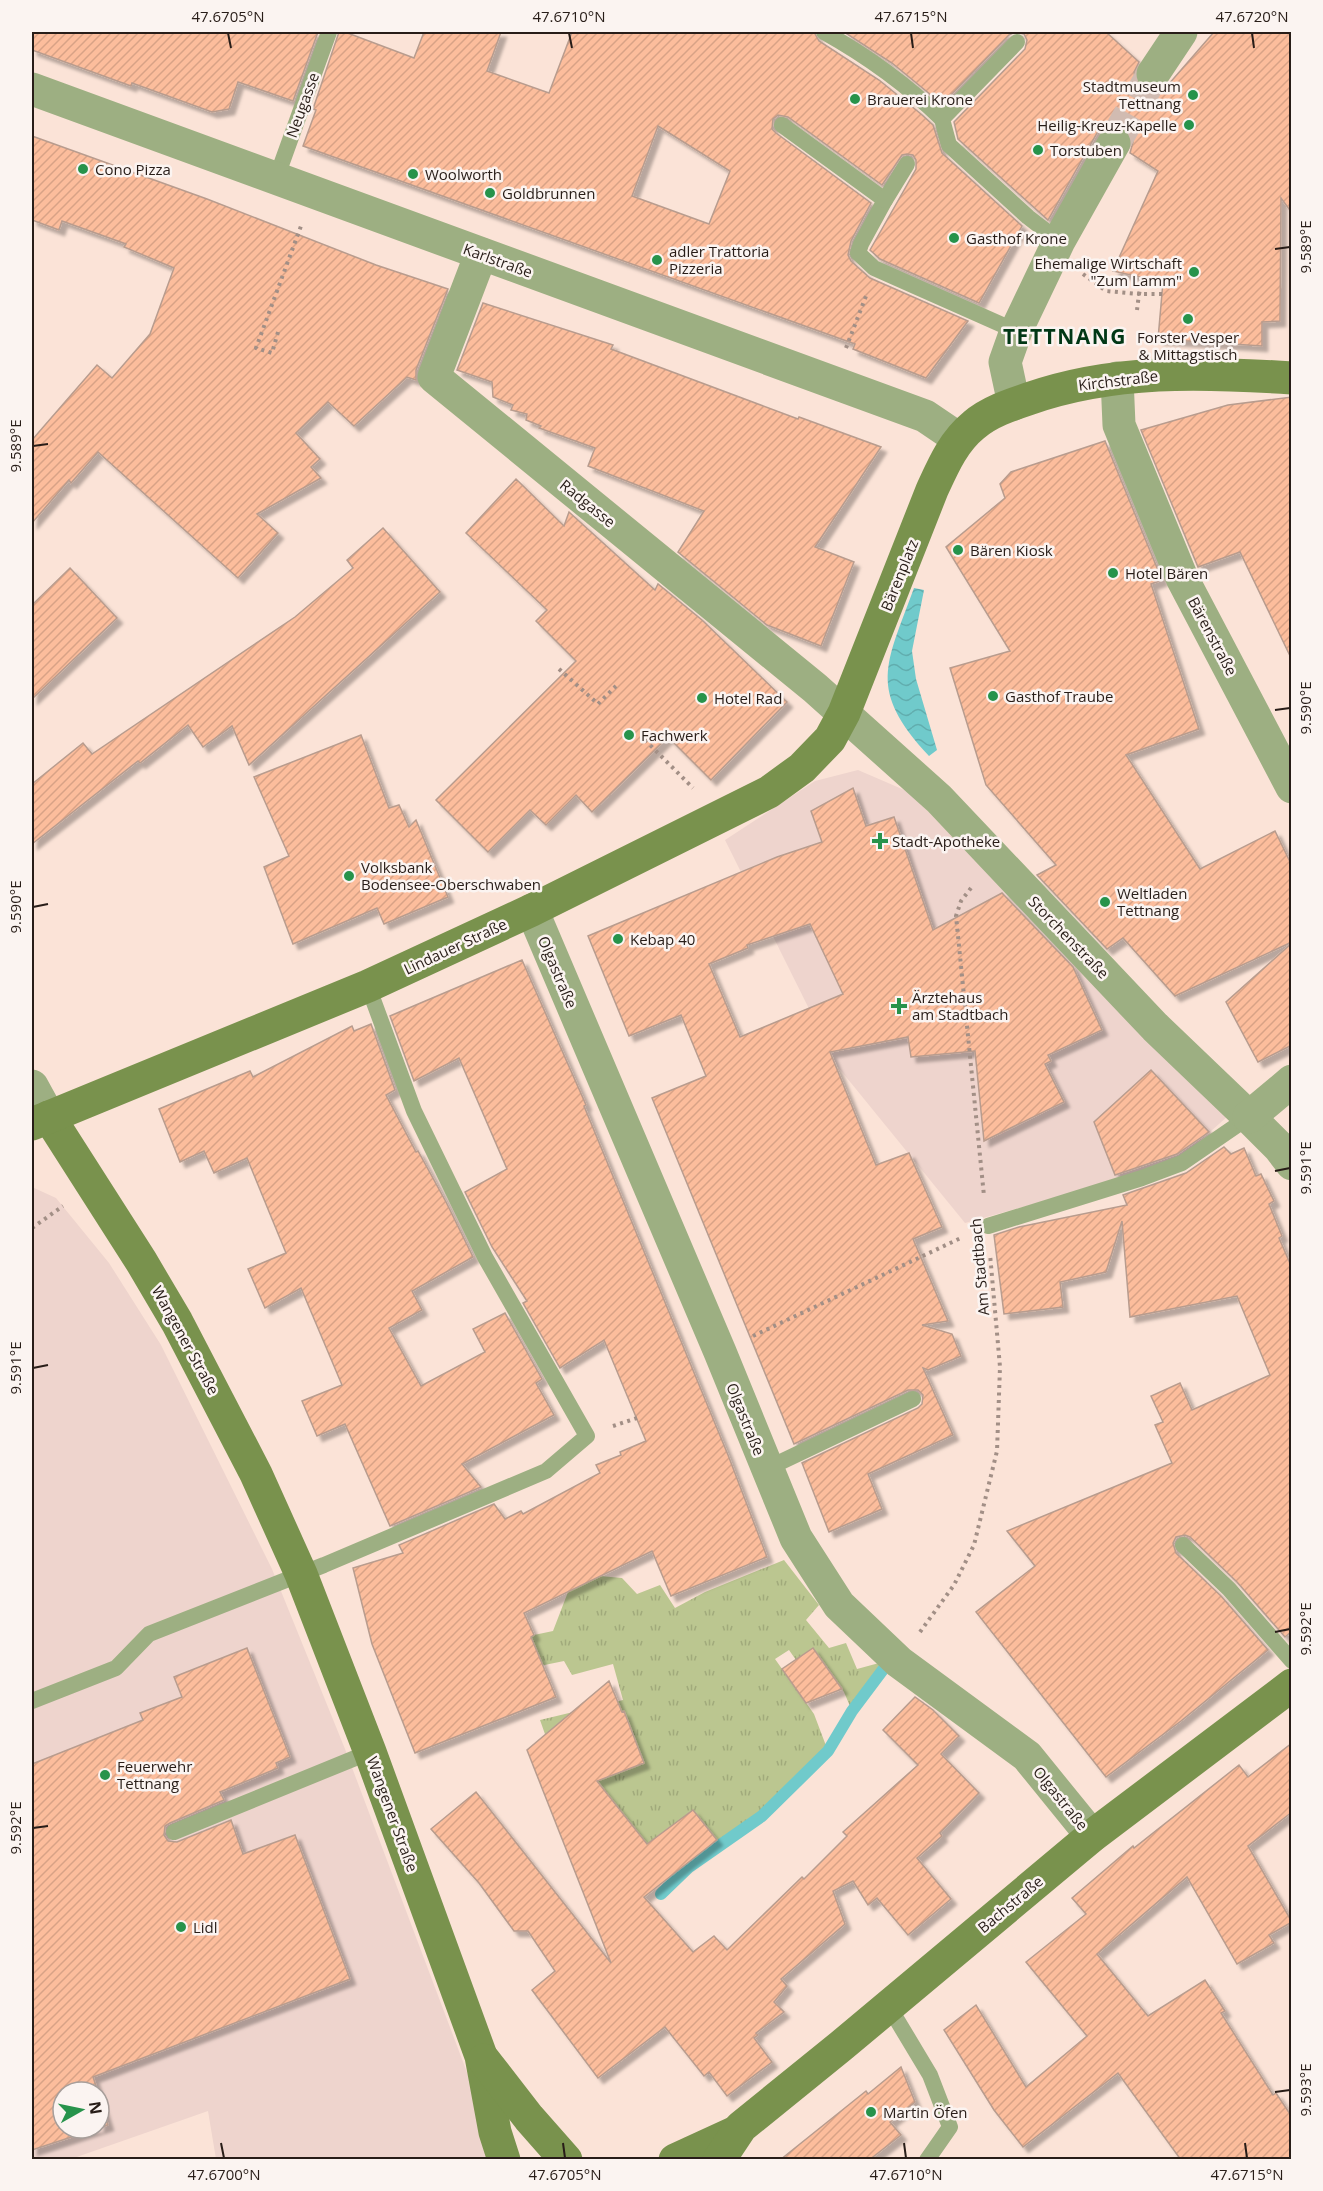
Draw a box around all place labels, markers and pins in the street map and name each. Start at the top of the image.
place label: Stadtmuseum Tettnang [1083,76,1181,113]
marker: Stadtmuseum Tettnang [1186,88,1200,102]
place label: Brauerei Krone [867,89,973,109]
marker: Brauerei Krone [848,92,862,106]
place label: Heilig-Kreuz-Kapelle [1037,115,1177,135]
marker: Heilig-Kreuz-Kapelle [1182,118,1196,132]
place label: Torstuben [1050,140,1122,160]
marker: Torstuben [1031,143,1045,157]
place label: Cono Pizza [95,159,171,179]
marker: Cono Pizza [76,162,90,176]
place label: Woolworth [425,164,502,184]
marker: Woolworth [406,167,420,181]
place label: Goldbrunnen [502,183,595,203]
marker: Goldbrunnen [483,186,497,200]
place label: Gasthof Krone [966,228,1067,248]
marker: Gasthof Krone [947,231,961,245]
place label: adler Trattoria Pizzeria [669,241,769,278]
marker: adler Trattoria Pizzeria [650,253,664,267]
place label: Ehemalige Wirtschaft "Zum Lamm" [1034,253,1182,290]
marker: Ehemalige Wirtschaft "Zum Lamm" [1187,265,1201,279]
marker: Forster Vesper & Mittagstisch [1181,312,1195,326]
place label: Forster Vesper & Mittagstisch [1137,327,1239,364]
place label: Bären Kiosk [970,540,1053,560]
marker: Bären Kiosk [951,543,965,557]
place label: Hotel Bären [1125,563,1208,583]
marker: Hotel Bären [1106,566,1120,580]
place label: Gasthof Traube [1005,686,1113,706]
place label: Hotel Rad [714,688,782,708]
marker: Gasthof Traube [986,689,1000,703]
marker: Hotel Rad [695,691,709,705]
place label: Fachwerk [641,725,708,745]
marker: Fachwerk [622,728,636,742]
place label: Stadt-Apotheke [892,831,1000,851]
marker: Stadt-Apotheke [873,834,887,848]
place label: Volksbank Bodensee-Oberschwaben [361,857,541,894]
marker: Volksbank Bodensee-Oberschwaben [342,869,356,883]
place label: Weltladen Tettnang [1117,883,1187,920]
marker: Weltladen Tettnang [1098,895,1112,909]
place label: Kebap 40 [630,929,695,949]
marker: Kebap 40 [611,932,625,946]
place label: Ärztehaus am Stadtbach [912,987,1008,1024]
marker: Ärztehaus am Stadtbach [890,997,908,1015]
place label: Feuerwehr Tettnang [117,1756,192,1793]
marker: Feuerwehr Tettnang [98,1768,112,1782]
place label: Lidl [193,1917,218,1937]
marker: Lidl [174,1920,188,1934]
place label: Martin Öfen [883,2102,968,2122]
marker: Martin Öfen [864,2105,878,2119]

